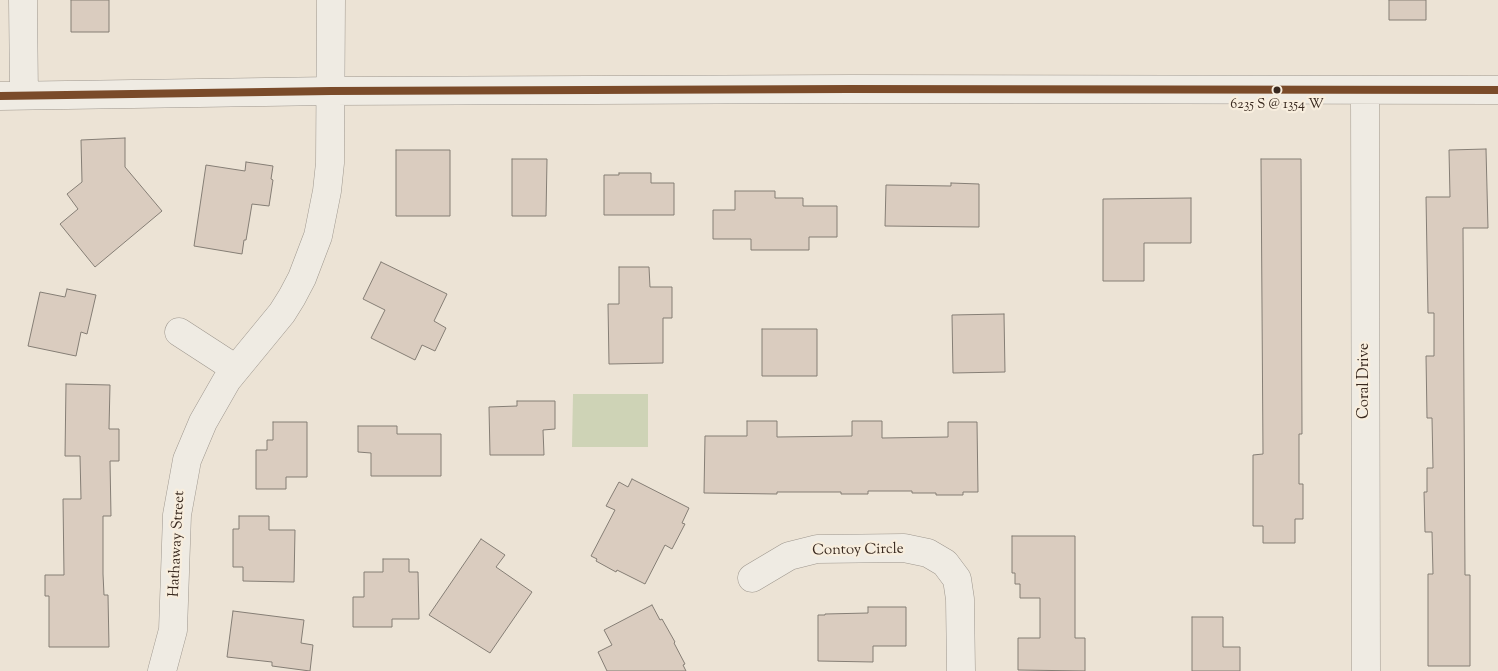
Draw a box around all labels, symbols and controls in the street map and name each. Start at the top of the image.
marker: 6235 S @ 1354 W [1272,85,1282,95]
place label: 6235 S @ 1354 W [1230,98,1324,114]
street label: Coral Drive [1356,343,1374,419]
street label: Hathaway Street [166,490,190,598]
street label: Contoy Circle [812,541,904,561]

